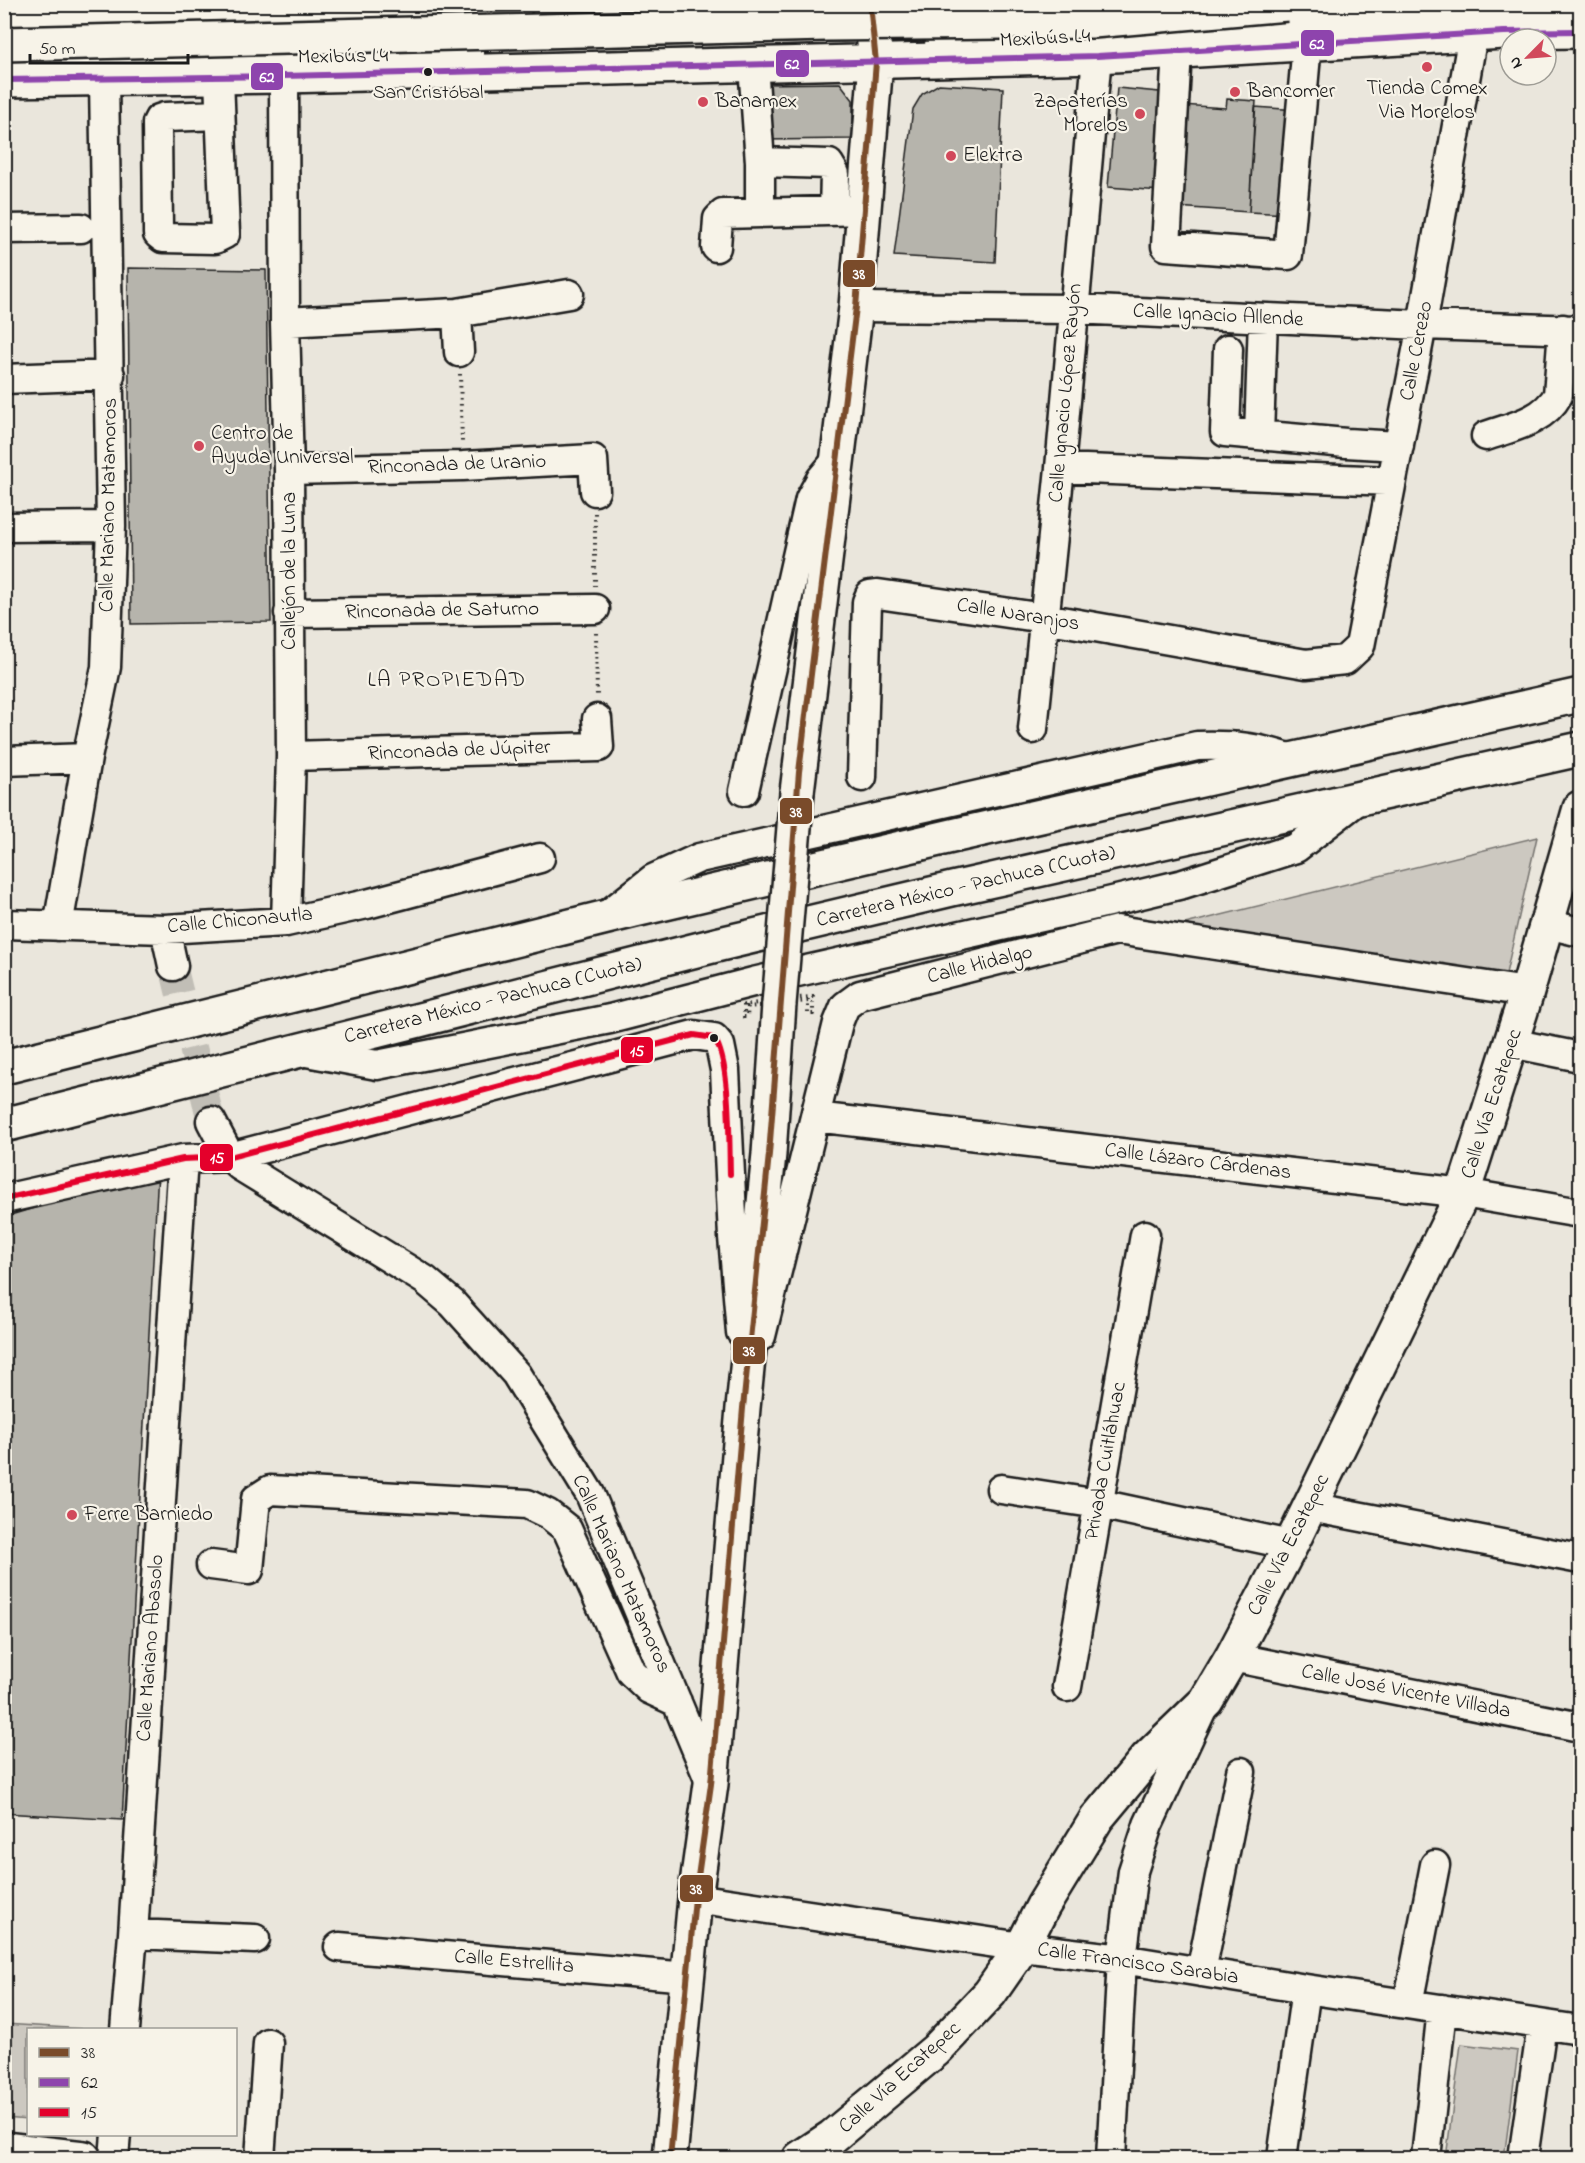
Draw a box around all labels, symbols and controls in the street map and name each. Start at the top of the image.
street label: Mexibús L4 [999,22,1091,56]
scale bar [30,27,188,65]
north arrow [1498,27,1558,87]
line badge: 62 [1300,29,1335,57]
text: 62 [1309,33,1325,57]
text: 50 m [39,37,76,63]
street label: Mexibús L4 [297,41,389,73]
line badge: 62 [775,49,810,78]
text: N [1503,52,1529,72]
text: 62 [784,53,800,77]
marker: Tienda Comex Via Morelos [1420,60,1434,74]
line badge: 62 [250,62,284,91]
text: 62 [259,66,275,90]
marker: San Cristóbal [422,66,434,78]
place label: Tienda Comex Via Morelos [1366,74,1488,128]
place label: Bancomer [1246,77,1336,107]
place label: San Cristóbal [373,79,483,108]
marker: Bancomer [1228,85,1242,99]
place label: Banamex [714,87,797,117]
place label: Zapaterías Morelos [1033,87,1128,141]
marker: Banamex [696,95,710,109]
marker: Zapaterías Morelos [1133,107,1147,121]
place label: Elektra [963,141,1023,171]
marker: Elektra [944,149,958,163]
line badge: 38 [842,259,876,288]
text: 38 [852,263,865,287]
street label: Calle Ignacio López Rayón [1041,282,1093,504]
street label: Calle Ignacio Allende [1132,297,1305,337]
street label: Calle Cerezo [1393,298,1441,404]
street label: Calle Mariano Matamoros [92,397,126,613]
place label: Centro de Ayuda Universal [211,419,354,475]
marker: Centro de Ayuda Universal [192,439,206,453]
street label: Rinconada de Uranio [367,447,547,483]
street label: Callejón de la Luna [275,492,305,650]
street label: Calle Naranjos [954,590,1082,640]
street label: Rinconada de Saturno [345,594,539,628]
district label: LA PROPIEDAD [367,665,527,697]
street label: Rinconada de Júpiter [367,733,551,769]
line badge: 38 [779,797,813,825]
text: 38 [789,801,802,825]
street label: Carretera México - Pachuca (Cuota) [814,838,1118,936]
street label: Calle Chiconautla [166,900,314,942]
street label: Calle Hidalgo [924,937,1036,995]
street label: Carretera México - Pachuca (Cuota) [341,949,645,1053]
street label: Calle Vía Ecatepec [1454,1025,1531,1183]
unlabelled marker [708,1032,720,1044]
line badge: 15 [620,1036,654,1064]
text: 15 [630,1040,645,1064]
street label: Calle Lázaro Cárdenas [1103,1136,1293,1188]
line badge: 15 [199,1143,234,1172]
text: 15 [210,1147,225,1171]
line badge: 38 [732,1336,766,1365]
text: 38 [742,1340,755,1364]
street label: Privada Cuitláhuac [1077,1379,1135,1542]
street label: Calle Vía Ecatepec [1240,1468,1338,1621]
street label: Calle Mariano Matamoros [564,1470,678,1678]
place label: Ferre Barniedo [83,1500,213,1530]
marker: Ferre Barniedo [65,1508,79,1522]
street label: Calle Mariano Abasolo [129,1553,173,1743]
street label: Calle José Vicente Villada [1299,1657,1513,1727]
line badge: 38 [679,1874,714,1903]
text: 38 [689,1878,702,1902]
street label: Calle Francisco Sarabia [1035,1935,1241,1993]
street label: Calle Estrellita [453,1942,575,1982]
street label: Calle Vía Ecatepec [832,2014,968,2141]
legend [27,2028,237,2136]
text: 38 [81,2041,95,2067]
text: 62 [81,2071,98,2097]
text: 15 [81,2101,97,2127]

